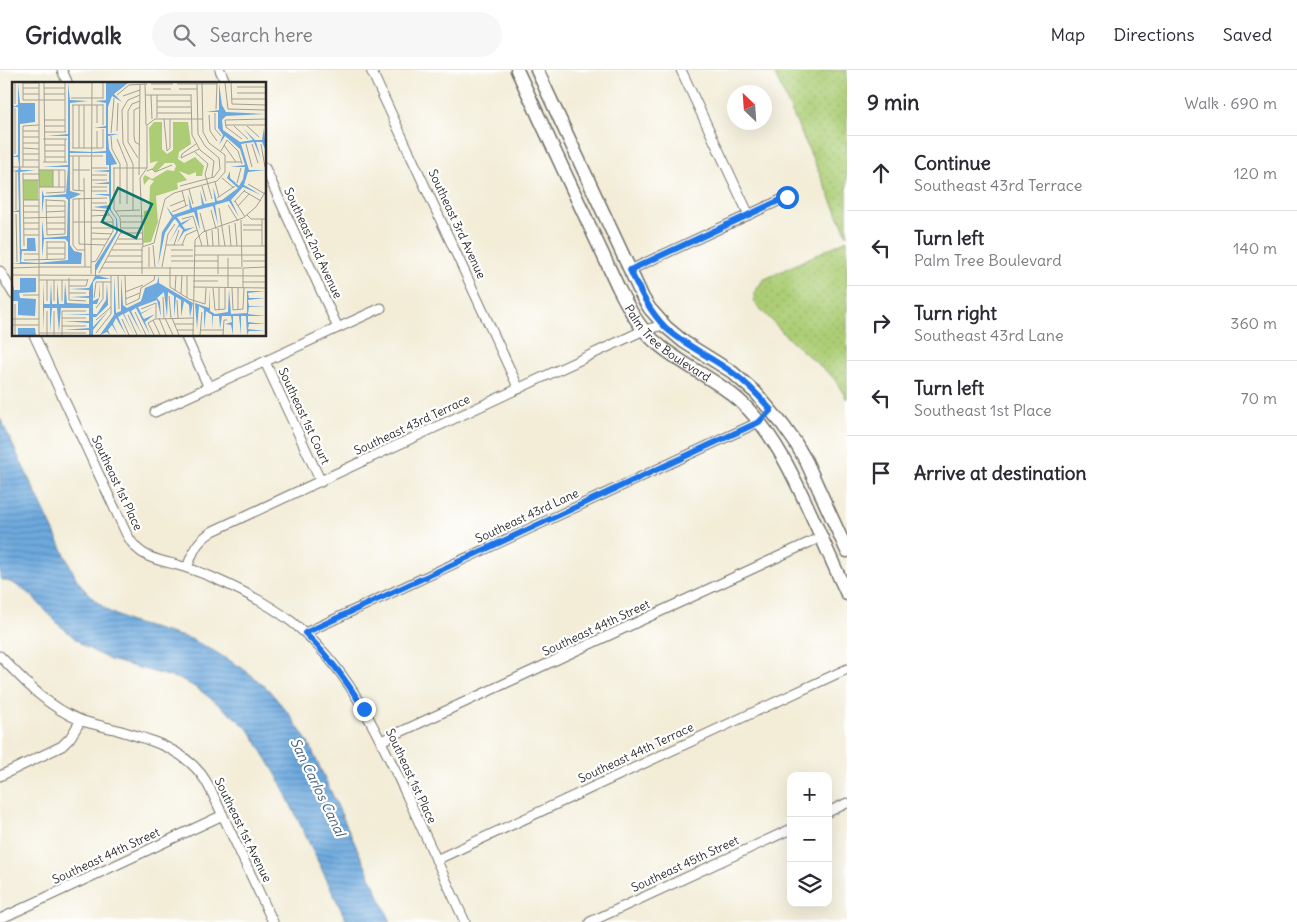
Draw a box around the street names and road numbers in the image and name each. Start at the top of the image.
street label: Southeast 3rd Avenue [426,167,489,281]
street label: Southeast 2nd Avenue [281,185,346,301]
street label: Palm Tree Boulevard [622,302,714,385]
street label: Southeast 1st Court [276,365,333,466]
street label: Southeast 43rd Terrace [351,391,472,458]
street label: Southeast 1st Place [89,433,146,533]
street label: Southeast 43rd Lane [473,485,581,546]
street label: Southeast 44th Street [540,596,652,659]
street label: Southeast 44th Terrace [576,719,696,786]
street label: Southeast 1st Place [383,726,440,826]
street label: Southeast 1st Avenue [212,775,275,884]
street label: Southeast 44th Street [50,824,162,887]
street label: Southeast 45th Street [629,832,741,895]

